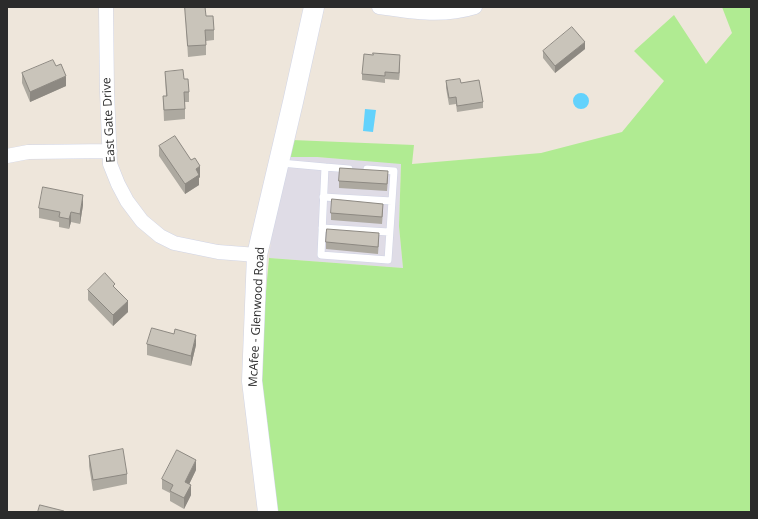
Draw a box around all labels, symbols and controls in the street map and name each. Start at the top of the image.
street label: East Gate Drive [100,77,118,163]
street label: McAfee - Glenwood Road [246,247,268,387]

